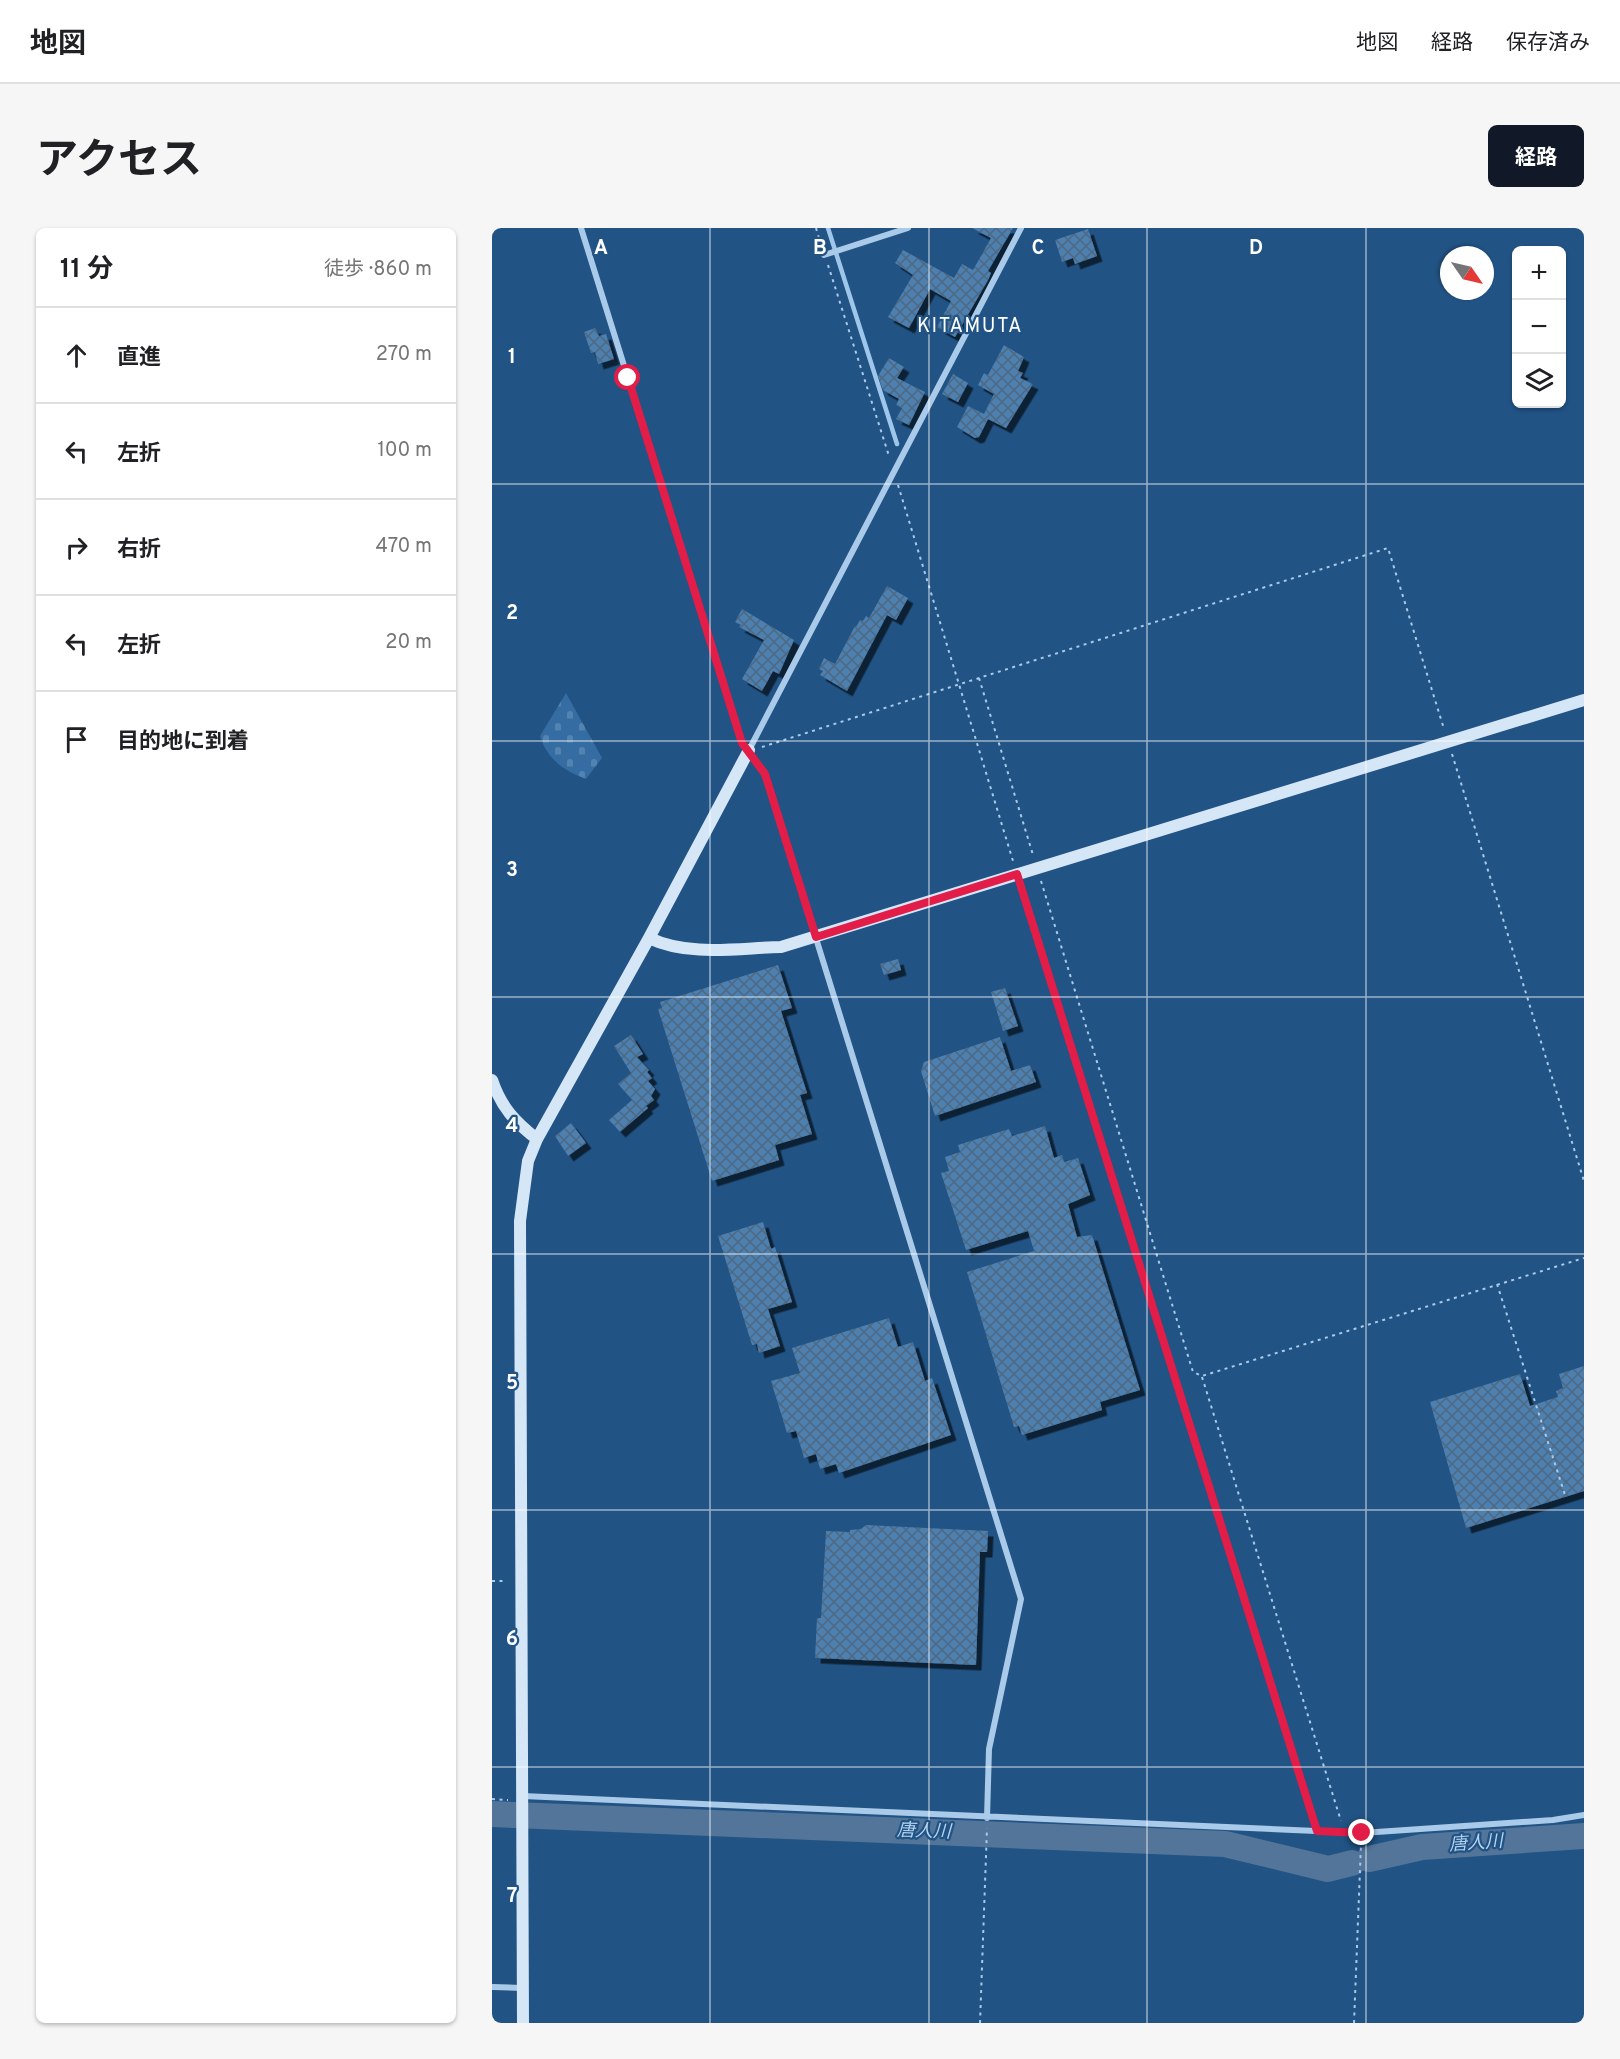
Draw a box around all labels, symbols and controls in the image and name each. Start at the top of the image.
text: 地図 [30,27,86,63]
text: 地図 [1356,30,1398,57]
text: 経路 [1431,30,1473,57]
text: 保存済み [1506,30,1590,57]
button: 経路 [1488,125,1584,187]
text: アクセス [36,136,202,189]
text: A [594,236,608,262]
text: B [813,236,827,262]
text: C [1032,236,1044,262]
text: D [1249,236,1263,262]
north arrow [1440,246,1494,300]
map controls [1512,246,1566,408]
button: + [1512,246,1566,300]
text: 11 分 [60,254,113,287]
text: 徒歩 · 860 m [324,257,432,283]
button: − [1512,300,1566,354]
district label: KITAMUTA [917,314,1023,340]
icon: ahead [60,339,93,372]
text: 270 m [376,342,432,368]
text: 直進 [117,345,161,372]
text: 1 [508,345,516,371]
button: layers [1512,354,1566,408]
route start [614,364,640,390]
icon: left [60,435,93,468]
text: 100 m [377,438,432,464]
text: 左折 [117,441,161,468]
icon: right [60,531,93,564]
text: 470 m [375,534,432,560]
text: 右折 [117,537,161,564]
text: 2 [506,601,518,627]
icon: left [60,627,93,660]
text: 20 m [385,630,432,656]
text: 左折 [117,633,161,660]
icon: arrive [60,723,93,756]
text: 目的地に到着 [117,729,249,756]
text: 3 [506,858,518,884]
text: 4 [506,1114,518,1140]
text: 5 [506,1371,518,1397]
text: 6 [506,1627,518,1653]
route end [1348,1819,1374,1845]
water label: 唐人川 [897,1820,953,1845]
water label: 唐人川 [1448,1831,1506,1857]
text: 7 [507,1884,517,1910]

